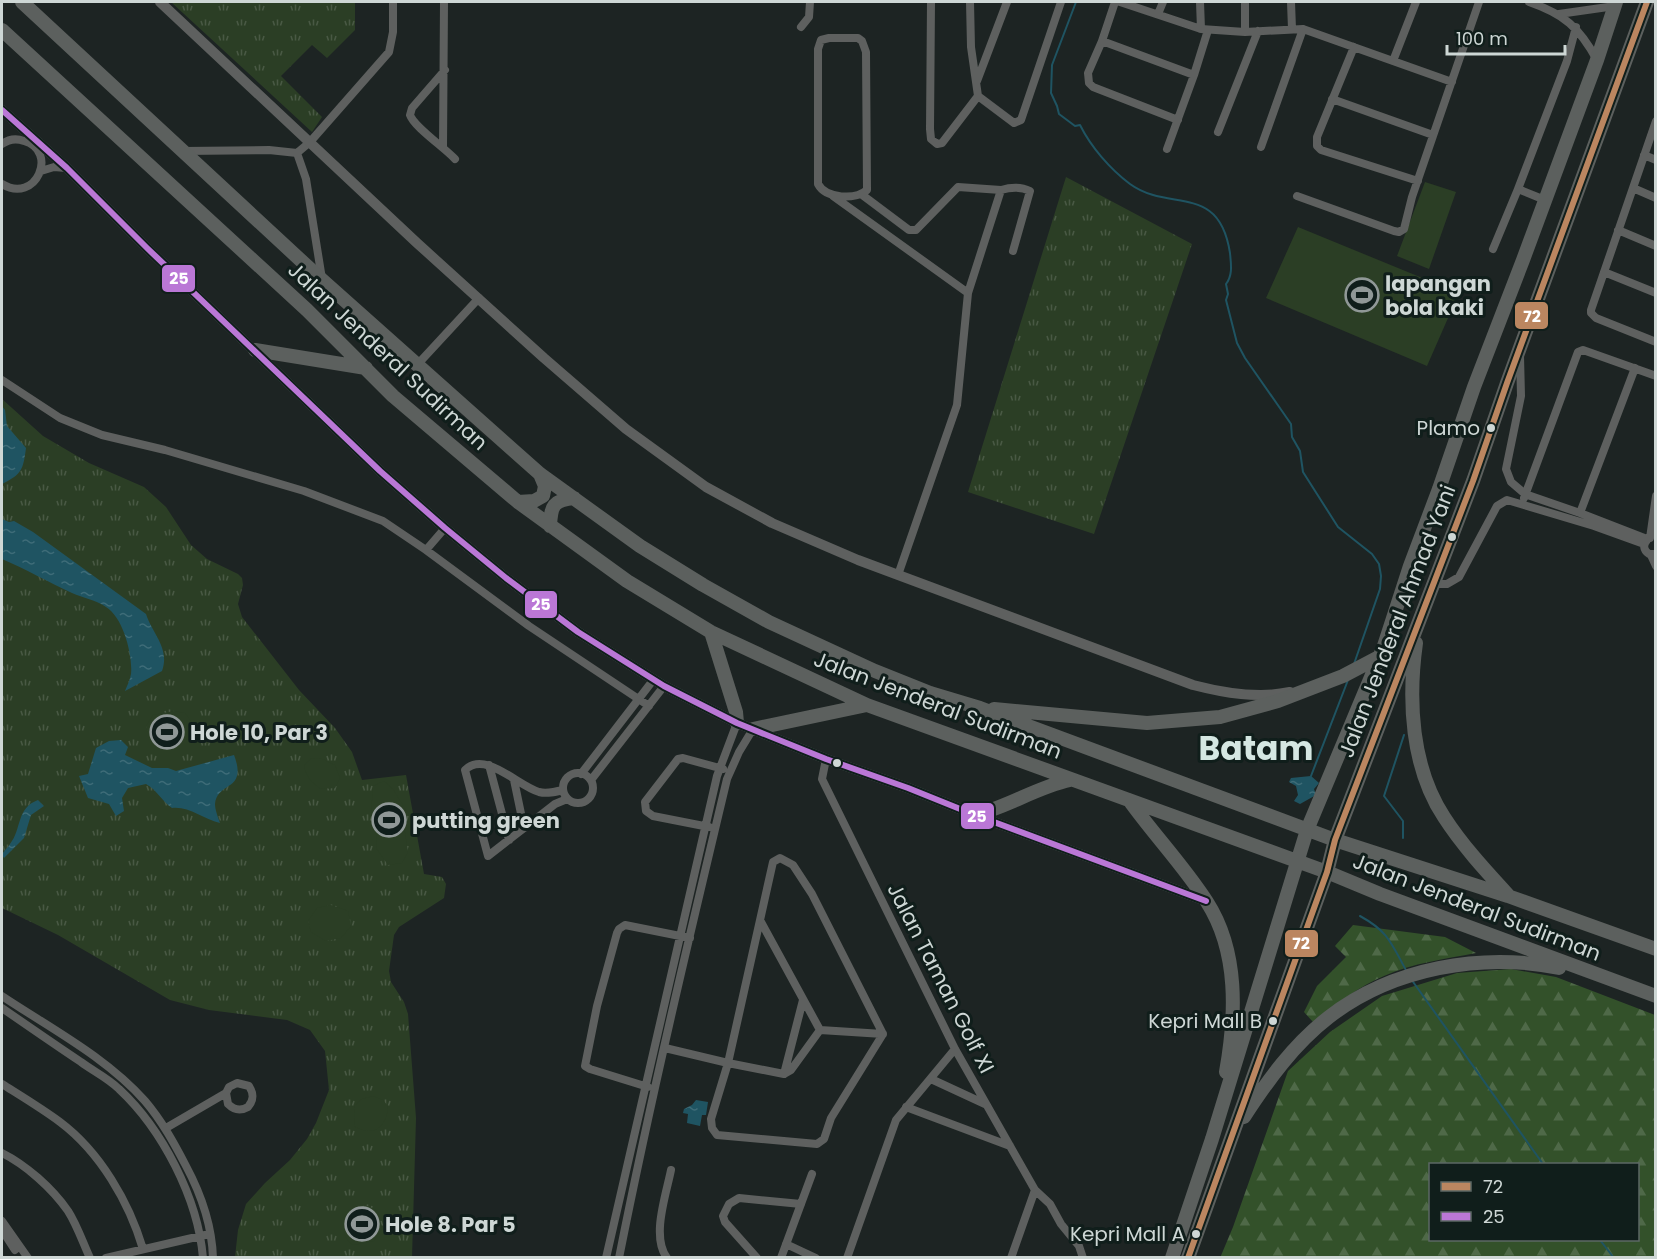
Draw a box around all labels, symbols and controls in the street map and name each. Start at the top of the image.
scale bar [1447,18,1566,56]
text: 100 m [1456,26,1508,51]
street label: Jalan Jenderal Sudirman [282,256,494,456]
line badge: 25 [161,264,196,293]
text: 25 [169,267,189,290]
place label: lapangan bola kaki [1385,269,1491,322]
sports icon: lapangan bola kaki [1344,277,1380,313]
line badge: 72 [1514,301,1549,330]
text: 72 [1523,305,1541,328]
place label: Plamo [1417,414,1480,442]
marker: Plamo [1485,422,1497,434]
street label: Jalan Jenderal Ahmad Yani [1332,481,1462,761]
unlabelled marker [1446,531,1458,543]
line badge: 25 [524,590,558,619]
text: 25 [531,593,551,616]
street label: Jalan Jenderal Sudirman [810,644,1066,766]
sports icon: Hole 10, Par 3 [149,714,185,750]
place label: Hole 10, Par 3 [190,718,328,747]
district label: Batam [1199,725,1313,772]
unlabelled marker [831,757,843,769]
sports icon: putting green [371,802,407,838]
line badge: 25 [960,802,995,830]
text: 25 [967,805,987,828]
place label: putting green [412,806,560,835]
street label: Jalan Jenderal Sudirman [1349,846,1605,968]
street label: Jalan Taman Golf XI [880,878,1002,1078]
line badge: 72 [1284,929,1319,958]
text: 72 [1292,932,1310,955]
place label: Kepri Mall B [1148,1007,1262,1035]
marker: Kepri Mall B [1267,1015,1279,1027]
legend [1429,1163,1639,1241]
text: 72 [1483,1174,1503,1199]
text: 25 [1483,1204,1505,1229]
sports icon: Hole 8. Par 5 [344,1206,380,1242]
place label: Hole 8. Par 5 [385,1210,516,1239]
place label: Kepri Mall A [1070,1220,1185,1248]
marker: Kepri Mall A [1190,1228,1202,1240]

